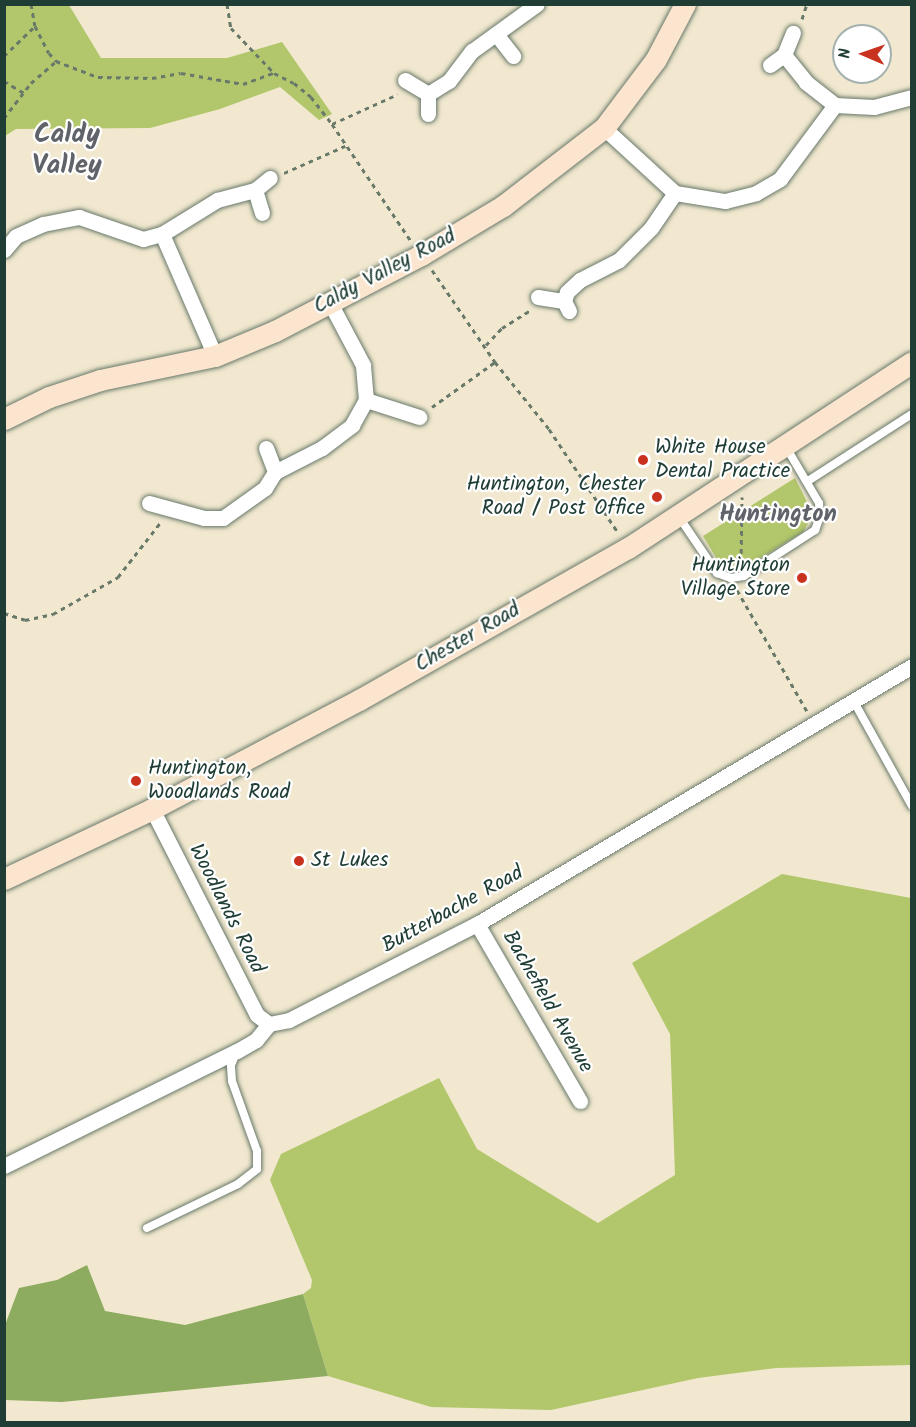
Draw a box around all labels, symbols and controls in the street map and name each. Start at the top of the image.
north arrow [832,24,892,84]
text: N [833,48,858,59]
district label: Caldy Valley [32,118,102,181]
street label: Caldy Valley Road [310,224,460,320]
place label: White House Dental Practice [655,435,790,485]
marker: White House Dental Practice [636,453,650,467]
place label: Huntington, Chester Road / Post Office [467,472,645,522]
marker: Huntington, Chester Road / Post Office [650,490,664,504]
district label: Huntington [719,501,837,529]
place label: Huntington Village Store [681,553,790,603]
marker: Huntington Village Store [795,571,809,585]
street label: Chester Road [411,598,525,678]
place label: Huntington, Woodlands Road [148,756,290,806]
marker: Huntington, Woodlands Road [129,774,143,788]
street label: Woodlands Road [183,840,269,978]
place label: St Lukes [311,848,389,874]
marker: St Lukes [292,854,306,868]
street label: Butterbache Road [378,861,528,959]
street label: Bachefield Avenue [496,927,598,1077]

